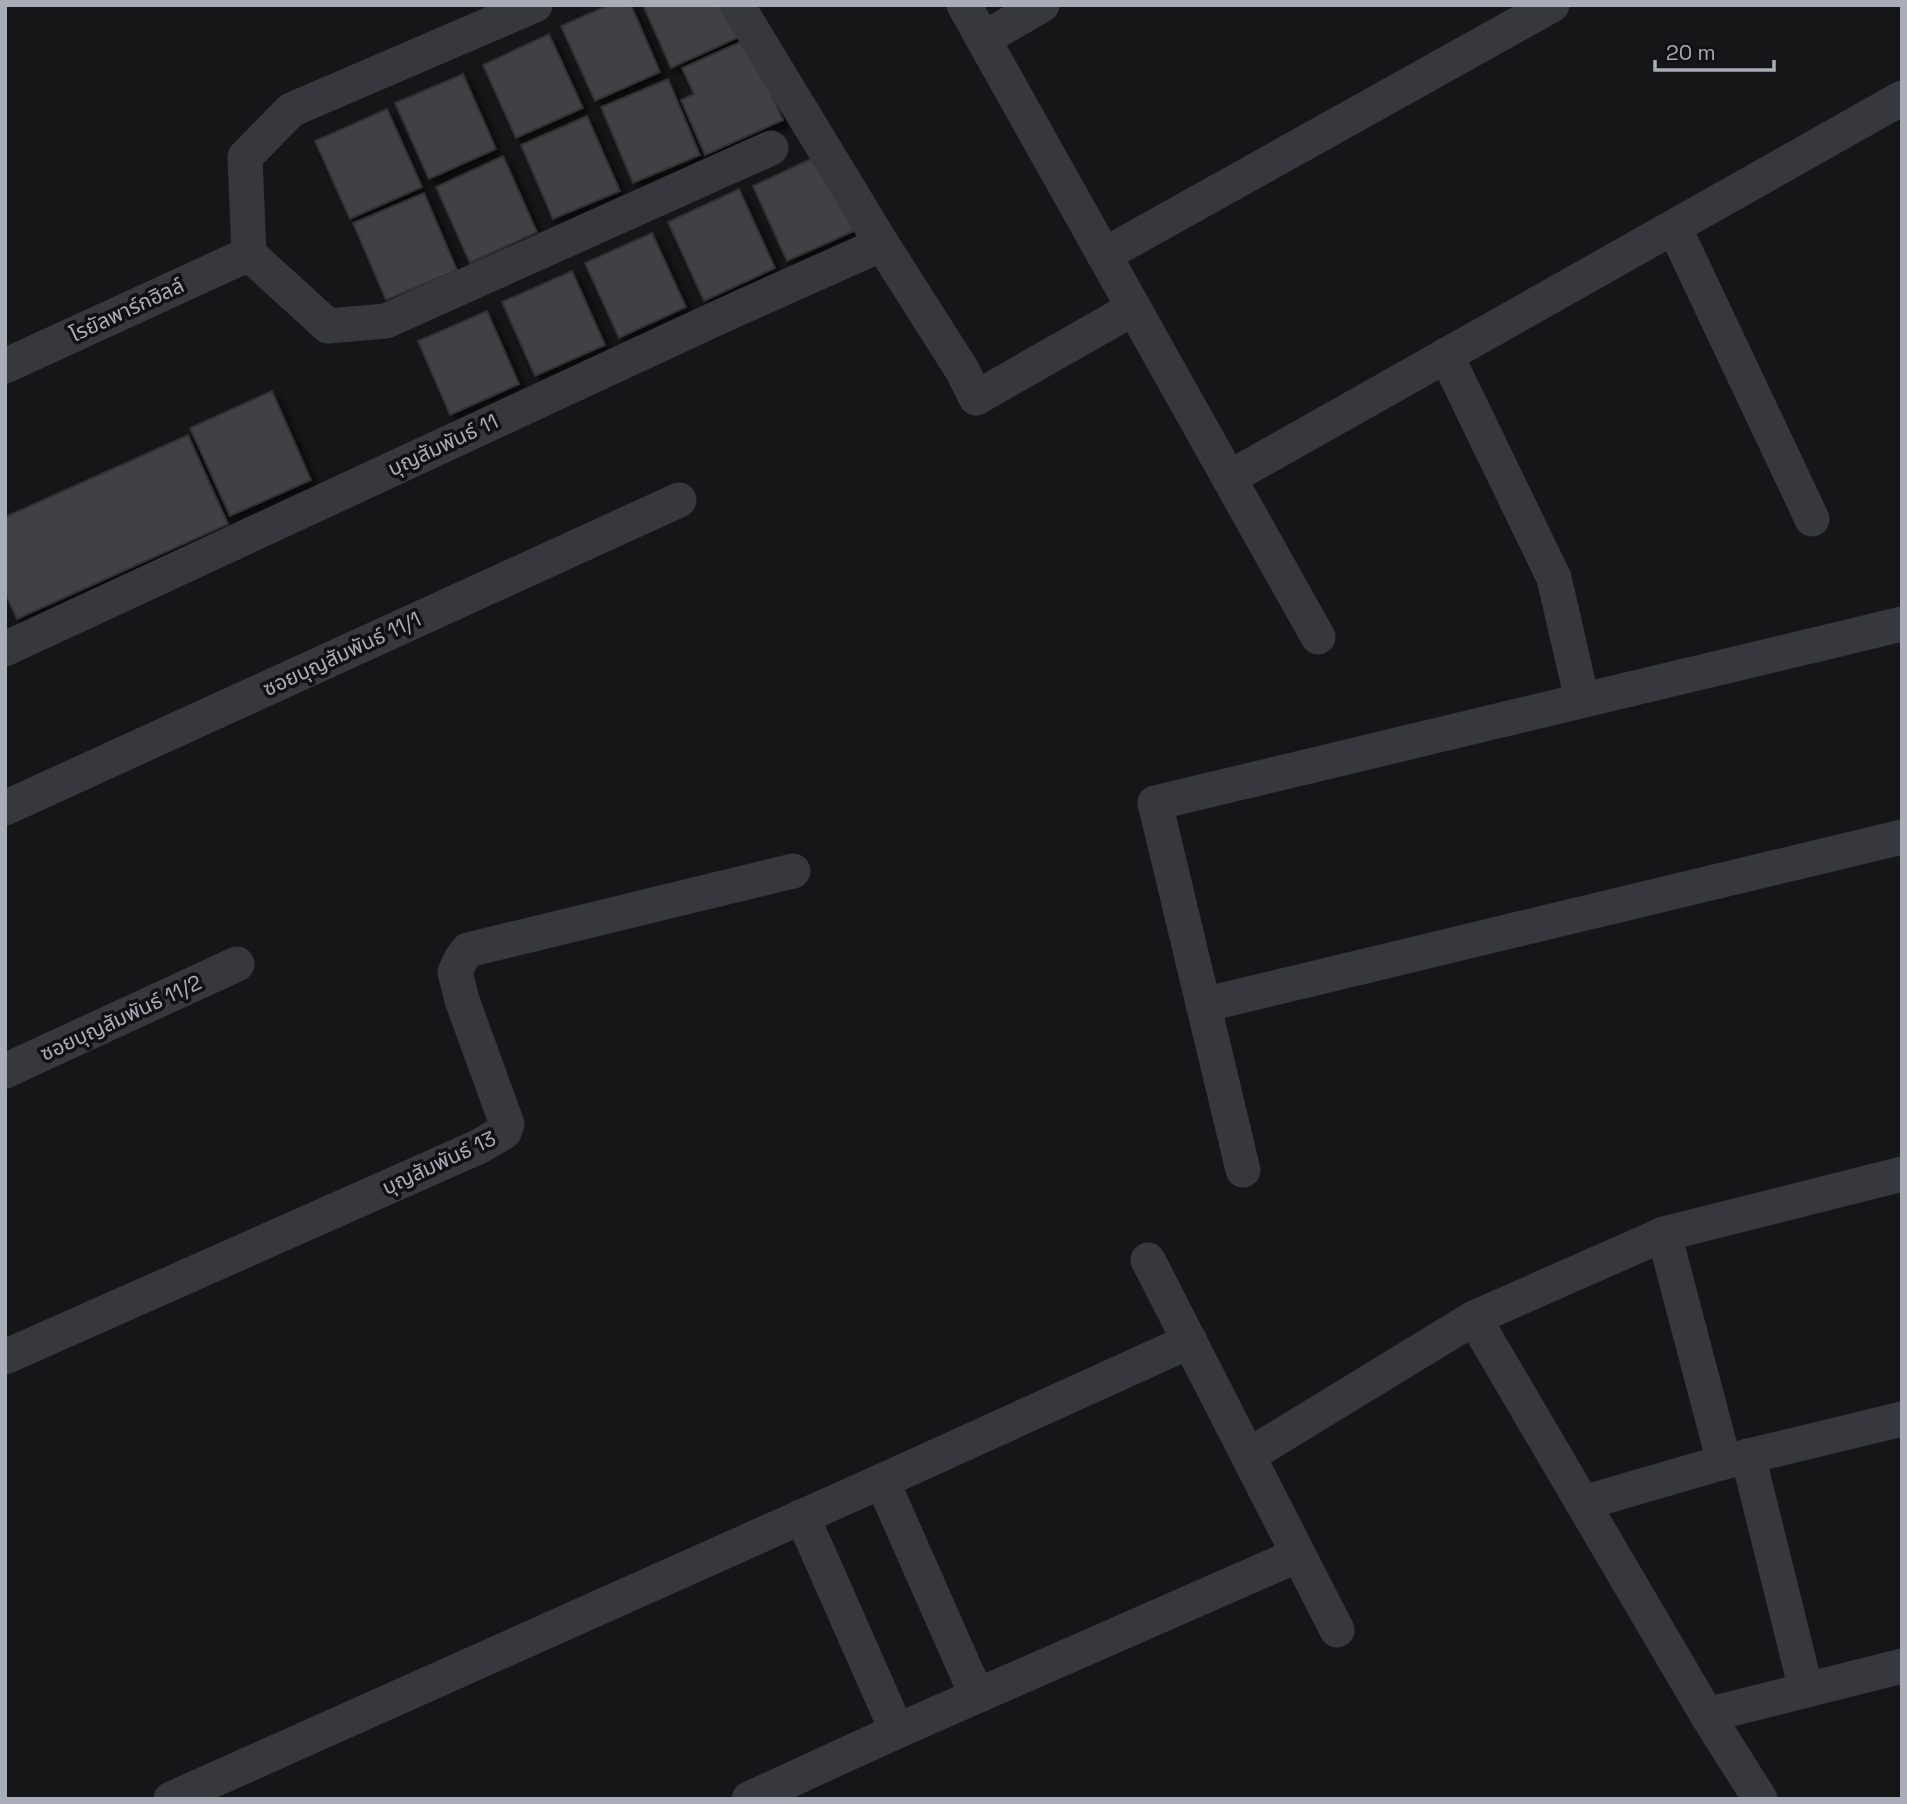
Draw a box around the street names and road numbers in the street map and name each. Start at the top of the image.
street label: โรยัลพาร์กฮิลล์ [65,271,188,348]
street label: บุญสัมพันธ์ 11 [383,407,502,482]
street label: ซอยบุญสัมพันธ์ 11/1 [258,605,425,702]
street label: ซอยบุญสัมพันธ์ 11/2 [36,968,206,1067]
street label: บุญสัมพันธ์ 13 [378,1124,500,1201]

